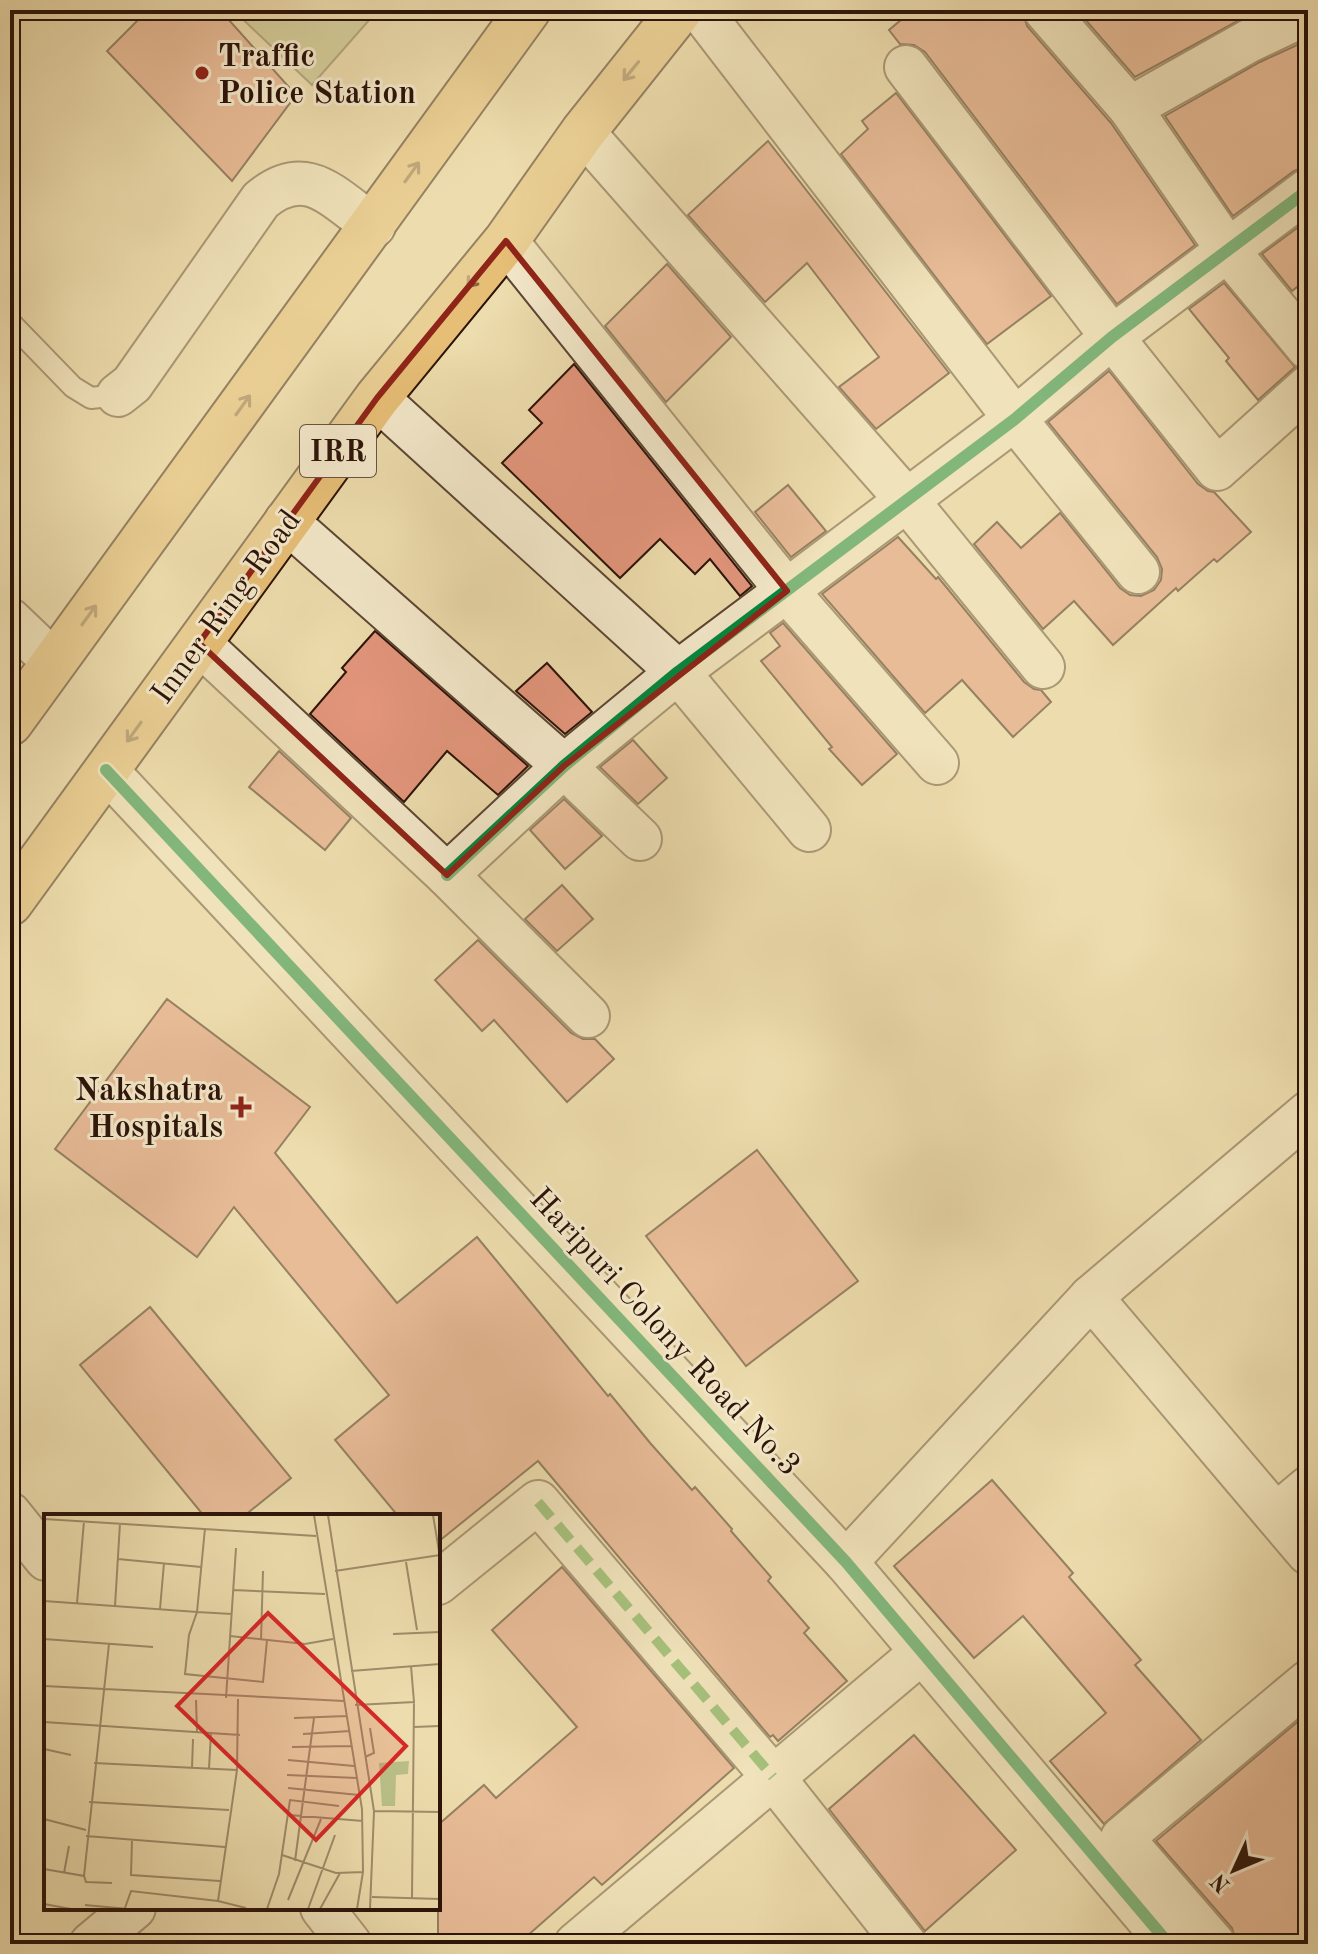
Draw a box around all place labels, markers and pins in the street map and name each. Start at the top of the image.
place label: Traffic Police Station [218,42,416,111]
marker: Traffic Police Station [193,64,211,82]
place label: Nakshatra Hospitals [75,1076,223,1145]
marker: Nakshatra Hospitals [230,1096,252,1118]

